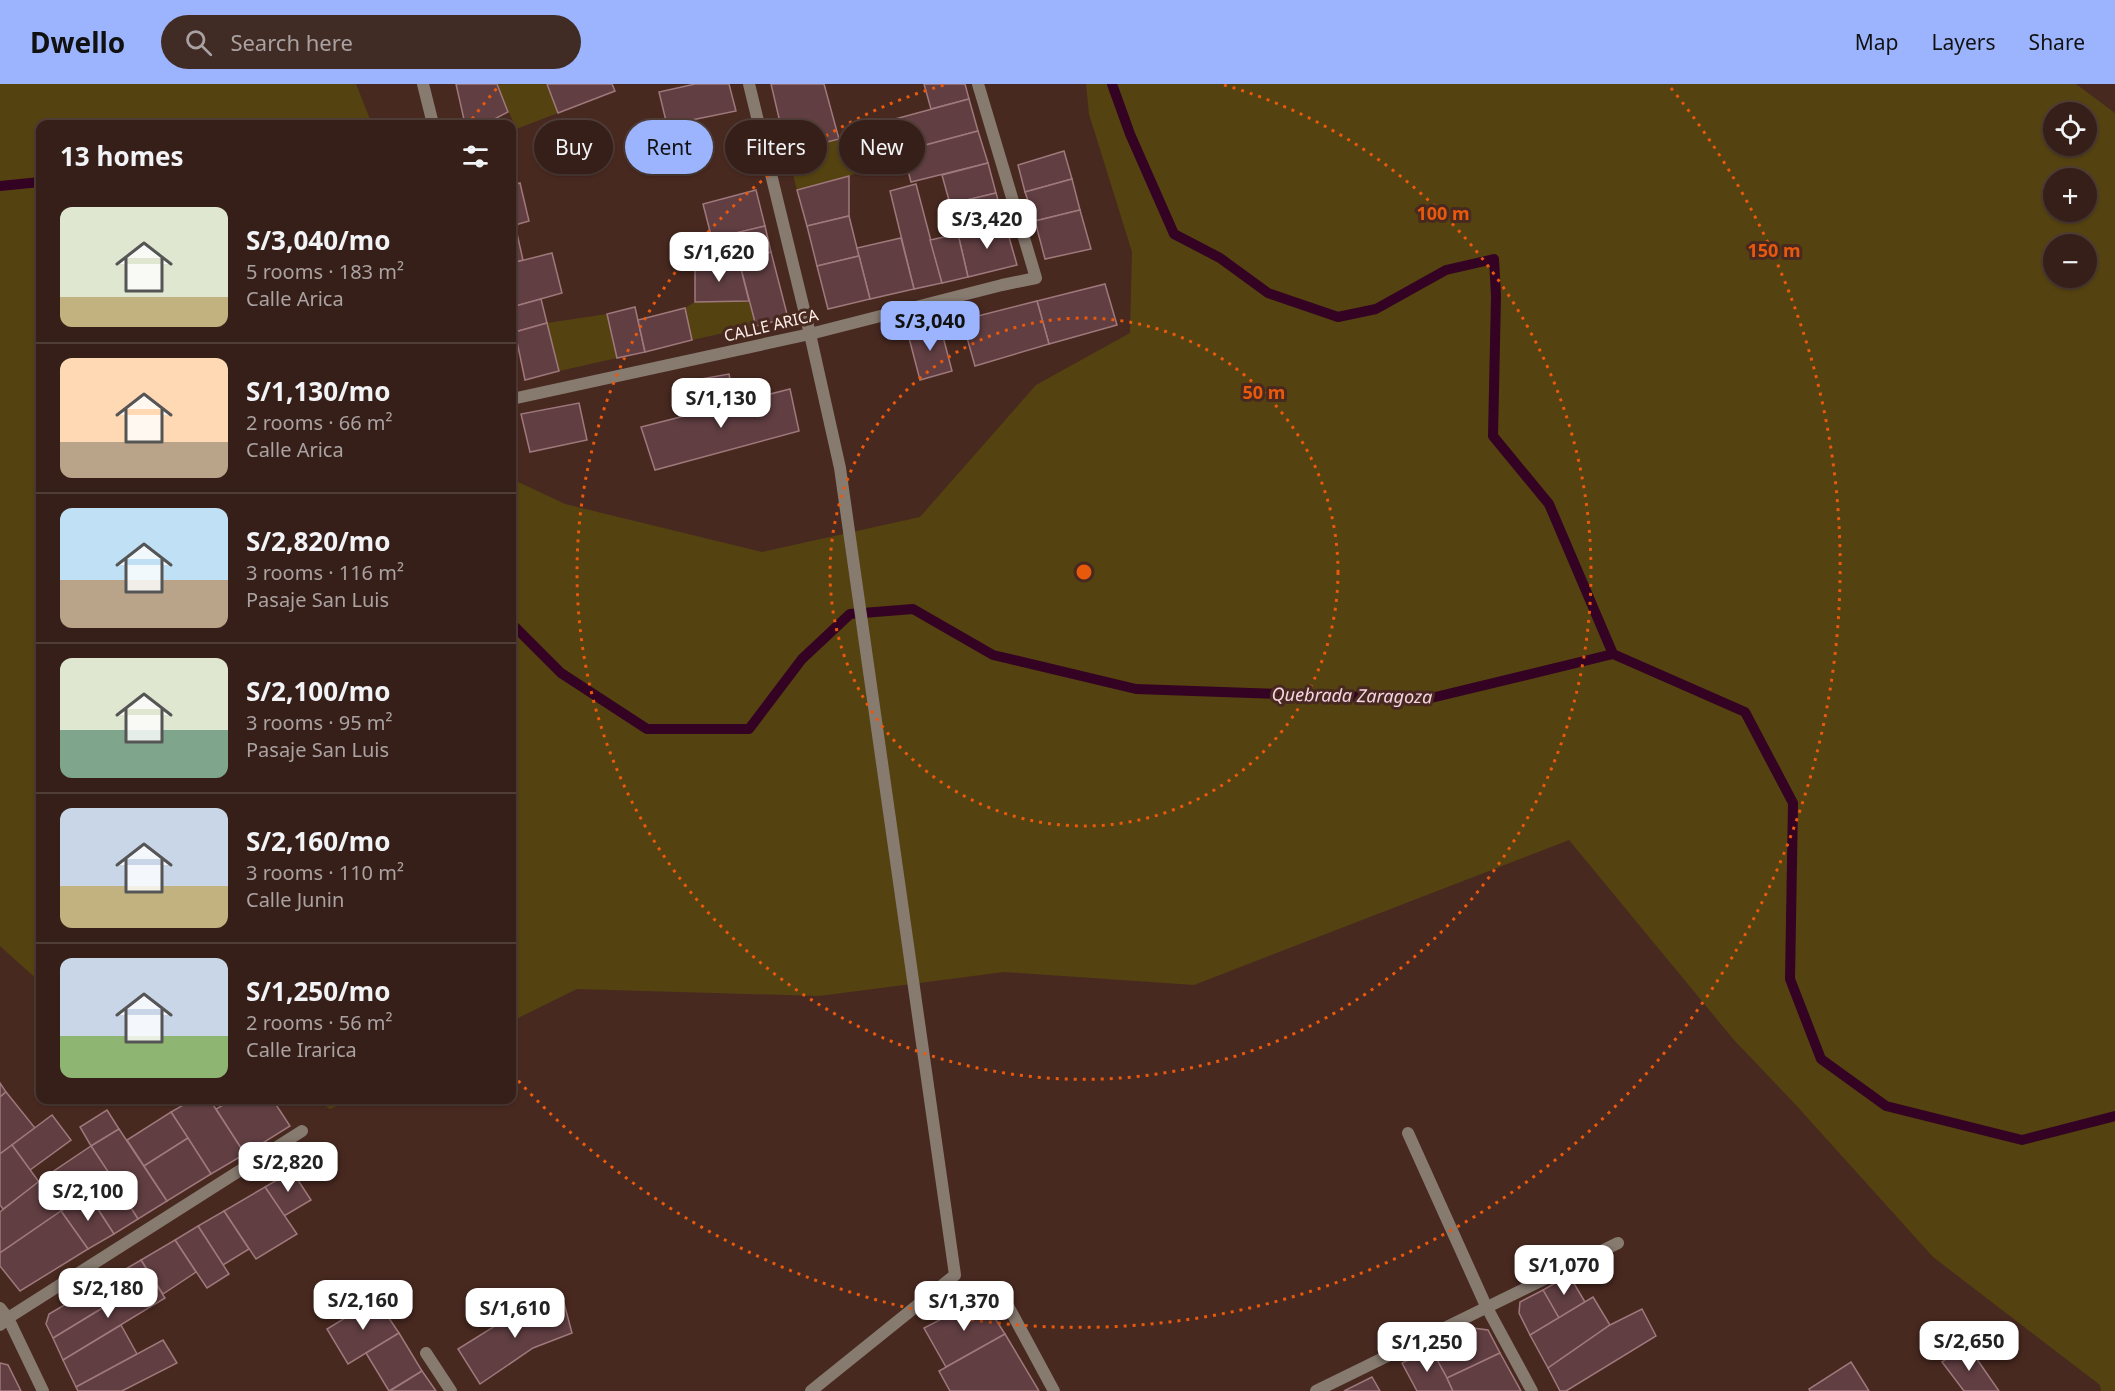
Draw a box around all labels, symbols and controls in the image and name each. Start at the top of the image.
search box [161,15,581,69]
text: Dwello [30,23,125,61]
icon: search [182,26,215,59]
text: Search here [230,27,353,57]
text: Map [1855,28,1899,56]
text: Layers [1932,28,1996,56]
text: Share [2029,28,2085,56]
map controls [2043,102,2097,288]
button: locate [2043,102,2097,156]
chip: Buy [534,120,613,174]
chip: Rent [625,120,713,174]
chip: Filters [725,120,827,174]
chip: New [839,120,925,174]
text: 13 homes [60,138,184,174]
icon: filters [459,140,492,173]
button: + [2043,168,2097,222]
pin: S/3,420 [932,199,1042,250]
text: 100 m [1416,201,1470,225]
text: S/3,420 [952,205,1022,232]
text: S/3,040/mo [246,222,390,258]
icon: home [108,231,180,303]
pin: S/1,620 [664,232,774,283]
button: − [2043,234,2097,288]
text: S/1,620 [684,238,754,265]
text: 150 m [1747,238,1801,262]
text: 5 rooms · 183 m² [246,258,404,285]
text: Calle Arica [246,285,344,312]
pin: S/3,040 [875,301,985,352]
street label: CALLE ARICA [722,303,821,347]
text: S/3,040 [895,307,965,334]
text: S/1,130/mo [246,373,390,409]
pin: S/1,130 [666,378,776,429]
text: 50 m [1243,380,1285,404]
icon: home [108,382,180,454]
text: S/1,130 [686,384,756,411]
text: 2 rooms · 66 m² [246,409,393,436]
text: Calle Arica [246,436,344,463]
text: S/2,820/mo [246,523,390,559]
icon: home [108,532,180,604]
text: 3 rooms · 116 m² [246,559,404,586]
centre of rings [1074,562,1094,582]
text: Pasaje San Luis [246,586,389,613]
text: S/2,100/mo [246,673,390,709]
icon: home [108,682,180,754]
water label: Quebrada Zaragoza [1272,682,1432,708]
text: 3 rooms · 95 m² [246,709,393,736]
text: Pasaje San Luis [246,736,389,763]
text: S/2,160/mo [246,823,390,859]
icon: home [108,832,180,904]
text: 3 rooms · 110 m² [246,859,404,886]
text: Calle Junin [246,886,344,913]
text: S/1,250/mo [246,973,390,1009]
icon: home [108,982,180,1054]
text: 2 rooms · 56 m² [246,1009,393,1036]
text: Calle Irarica [246,1036,357,1063]
pin: S/2,820 [233,1142,343,1193]
text: S/2,820 [253,1148,323,1175]
pin: S/2,100 [33,1171,143,1222]
text: S/2,100 [53,1177,123,1204]
pin: S/1,070 [1509,1245,1619,1296]
text: S/1,070 [1529,1251,1599,1278]
pin: S/2,180 [53,1268,163,1319]
text: S/2,180 [73,1274,143,1301]
pin: S/2,160 [308,1280,418,1331]
pin: S/1,370 [909,1281,1019,1332]
text: S/2,160 [328,1286,398,1313]
text: S/1,370 [929,1287,999,1314]
pin: S/1,610 [460,1288,570,1339]
text: S/1,610 [480,1294,550,1321]
pin: S/2,650 [1914,1321,2024,1372]
pin: S/1,250 [1372,1322,1482,1373]
text: S/2,650 [1934,1327,2004,1354]
text: S/1,250 [1392,1328,1462,1355]

